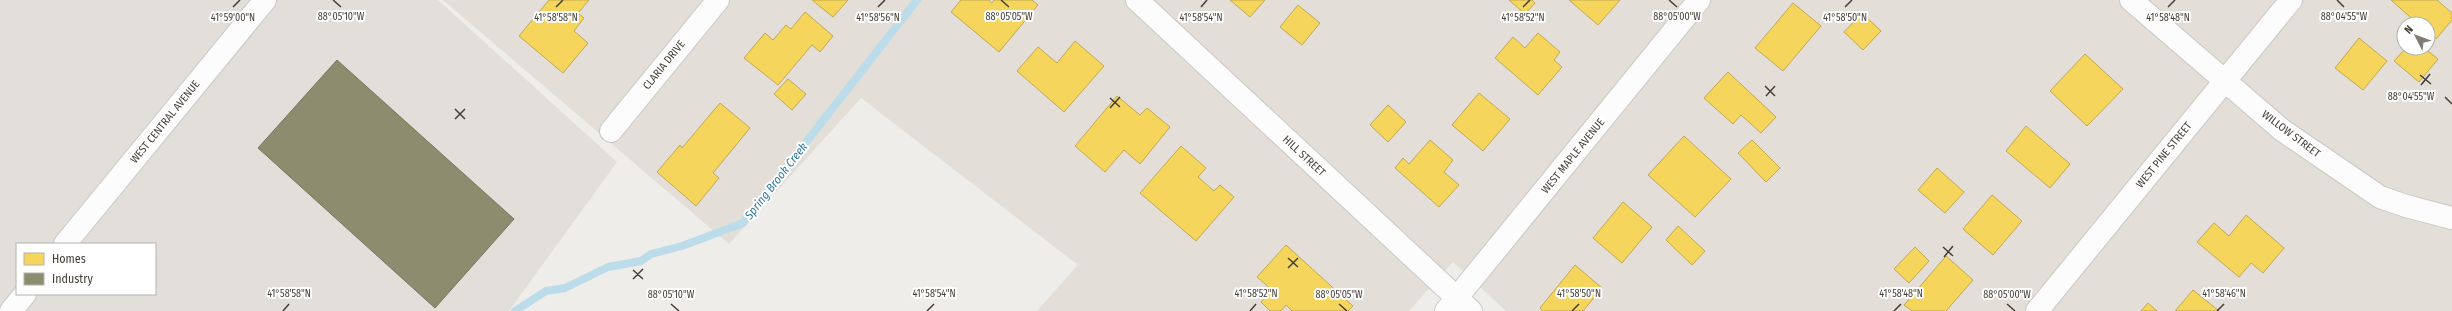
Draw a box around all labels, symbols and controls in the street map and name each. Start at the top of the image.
text: 88°05'10"W [318,11,365,23]
text: 88°05'05"W [986,11,1033,23]
text: 88°05'00"W [1653,11,1701,23]
text: 88°04'55"W [2321,11,2368,23]
text: 41°59'00"N [211,12,255,24]
text: 41°58'58"N [534,12,578,24]
text: 41°58'56"N [856,12,900,24]
text: 41°58'54"N [1179,12,1223,24]
text: 41°58'52"N [1501,12,1545,24]
text: 41°58'50"N [1823,12,1867,24]
text: 41°58'48"N [2146,12,2190,24]
north arrow [2396,16,2436,56]
text: N [2402,23,2416,36]
street label: CLARIA DRIVE [640,38,688,92]
street label: WEST CENTRAL AVENUE [128,78,202,166]
text: 88°04'55"W [2388,91,2435,103]
street label: WILLOW STREET [2259,108,2324,161]
street label: WEST MAPLE AVENUE [1539,116,1607,196]
street label: WEST PINE STREET [2133,119,2195,191]
street label: HILL STREET [1280,133,1329,180]
water label: Spring Brook Creek [741,140,810,223]
legend [16,243,156,295]
text: Homes [52,252,86,266]
text: Industry [52,272,93,286]
text: 41°58'58"N [267,288,311,300]
text: 41°58'54"N [912,288,956,300]
text: 41°58'52"N [1234,288,1278,300]
text: 41°58'50"N [1557,288,1601,300]
text: 41°58'48"N [1879,288,1923,300]
text: 41°58'46"N [2202,288,2246,300]
text: 88°05'10"W [648,289,695,301]
text: 88°05'05"W [1316,289,1363,301]
text: 88°05'00"W [1983,289,2031,301]

